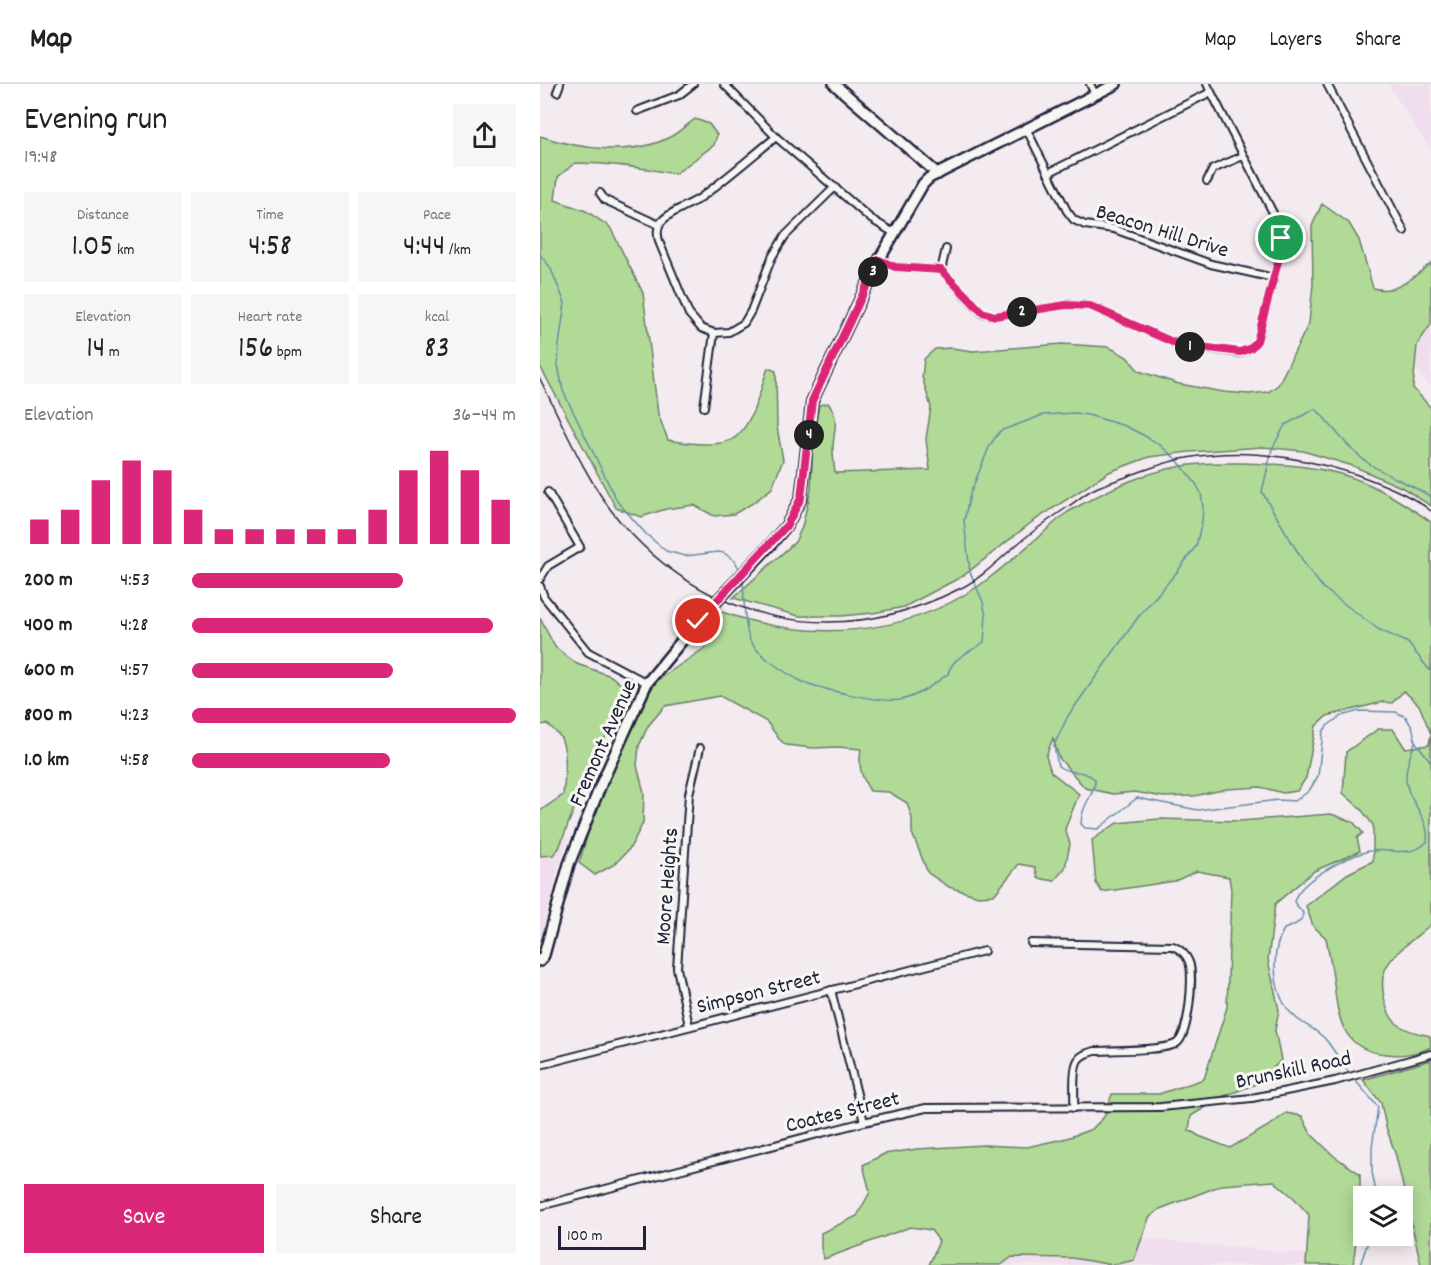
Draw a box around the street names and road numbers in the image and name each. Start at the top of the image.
street label: Beacon Hill Drive [1092,197,1232,267]
street label: Fremont Avenue [562,675,646,812]
street label: Moore Heights [649,827,688,946]
street label: Simpson Street [694,963,824,1024]
street label: Brunskill Road [1233,1044,1354,1099]
street label: Coates Street [783,1084,903,1143]

